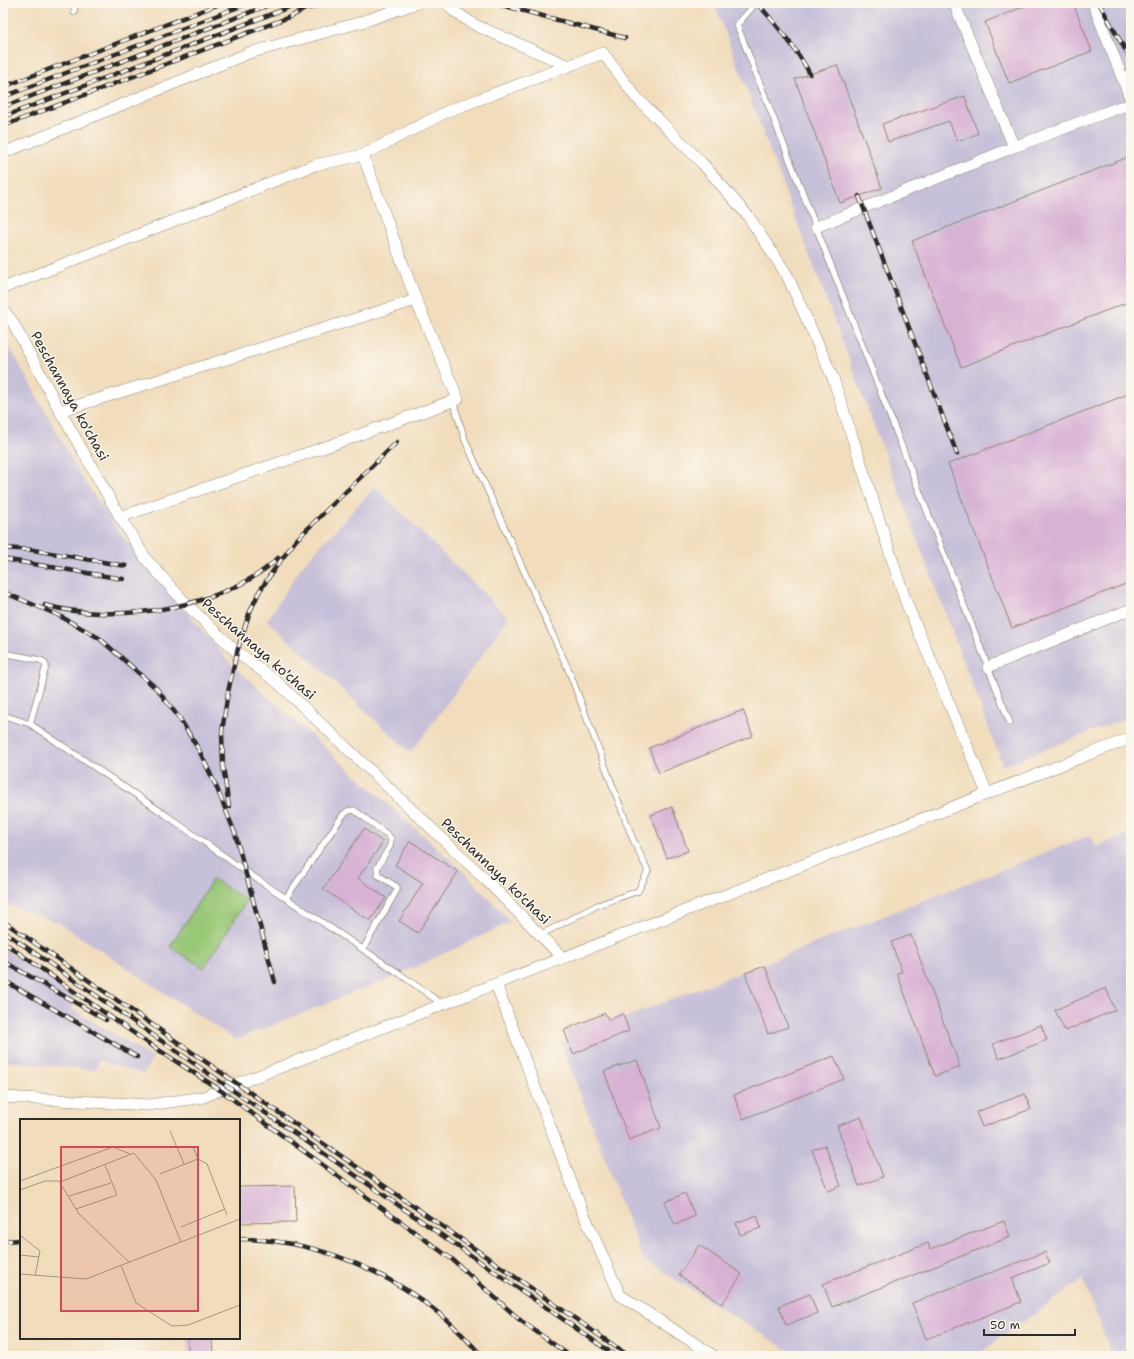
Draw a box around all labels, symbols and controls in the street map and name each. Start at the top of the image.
street label: Peschannaya ko'chasi [27,328,113,464]
street label: Peschannaya ko'chasi [198,595,320,703]
street label: Peschannaya ko'chasi [437,814,555,928]
inset map [20,1119,240,1339]
scale bar [984,1311,1075,1337]
text: 50 m [990,1317,1020,1333]

